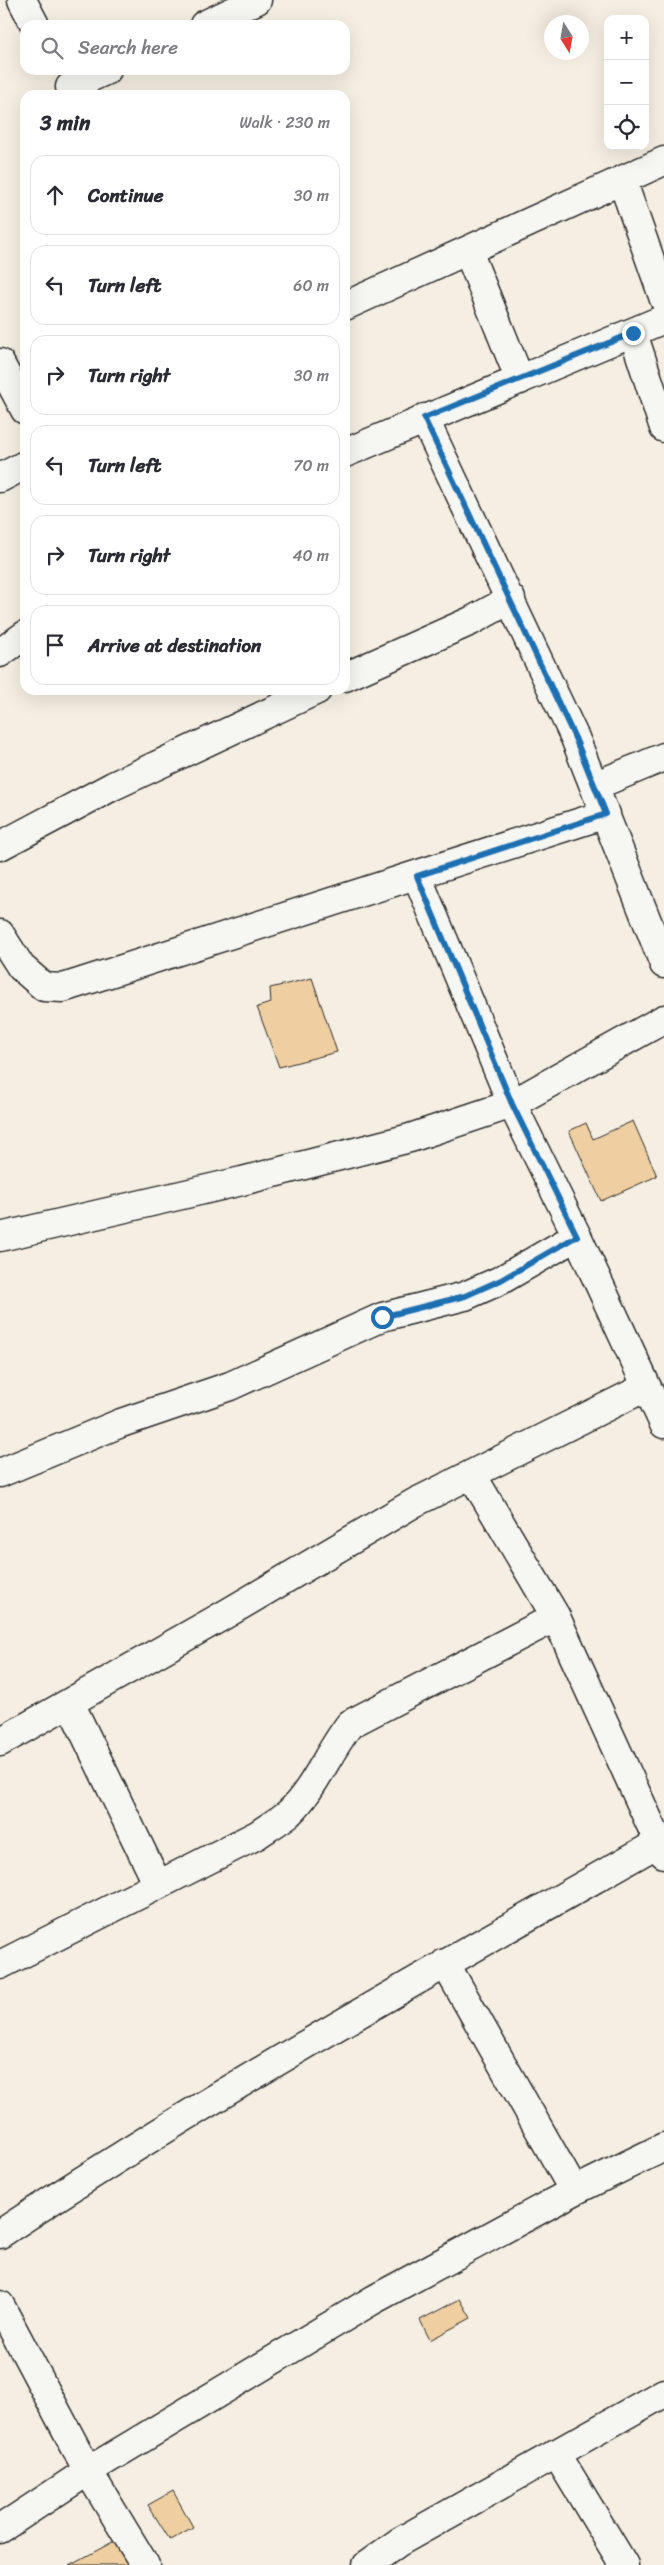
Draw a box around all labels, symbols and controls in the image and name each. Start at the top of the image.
north arrow [544,15,589,60]
map controls [604,15,649,150]
button: + [604,15,649,60]
search box [20,20,350,75]
text: Search here [78,31,178,64]
icon: search [38,34,66,62]
button: − [604,60,649,105]
text: 3 min [40,104,90,142]
button: locate [604,105,649,150]
text: Walk · 230 m [239,108,330,137]
text: Continue [88,179,164,212]
icon: ahead [41,181,69,209]
text: 30 m [294,181,329,210]
text: Turn left [88,269,161,302]
icon: left [41,271,69,299]
text: 60 m [293,271,329,300]
route end [622,322,645,345]
text: Turn right [88,359,170,392]
icon: right [41,361,69,389]
text: 30 m [294,361,329,390]
text: Turn left [88,449,161,482]
icon: left [41,451,69,479]
text: 70 m [293,451,329,480]
text: Turn right [88,539,170,572]
icon: right [41,541,69,569]
text: 40 m [292,541,329,570]
text: Arrive at destination [88,629,261,662]
icon: arrive [41,631,69,659]
route start [371,1306,394,1329]

